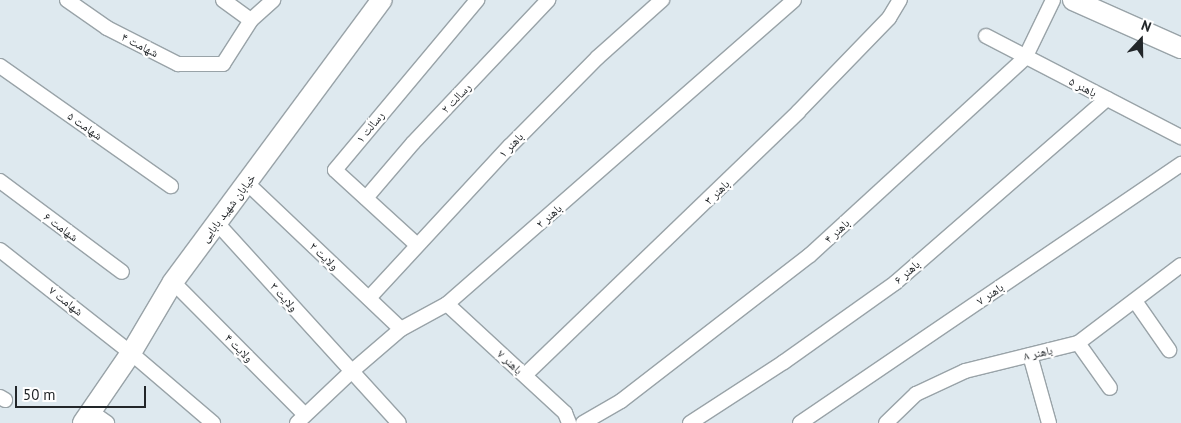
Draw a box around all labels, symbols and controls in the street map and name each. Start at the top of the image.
north arrow [1116,15,1166,65]
text: N [1139,16,1154,36]
street label: شهامت ۴ [119,30,161,60]
street label: باهنر ۵ [1067,74,1099,100]
street label: رسالت ۲ [438,80,474,116]
street label: رسالت ۱ [353,108,387,146]
street label: شهامت ۵ [65,109,105,143]
street label: باهنر ۱ [496,129,526,161]
street label: خیابان شهید بابایی [197,171,259,245]
street label: باهنر ۳ [701,177,733,207]
street label: باهنر ۲ [533,201,565,231]
street label: شهامت ۶ [41,209,81,245]
street label: باهنر ۴ [821,216,853,246]
street label: ولایت ۲ [307,239,341,273]
street label: باهنر ۶ [891,257,923,287]
street label: ولایت ۳ [267,279,301,315]
street label: باهنر ۷ [974,280,1006,308]
street label: شهامت ۷ [46,283,86,319]
street label: ولایت ۴ [222,331,256,365]
street label: باهنر ۸ [1022,343,1054,363]
street label: باهنر ۷ [494,347,526,377]
scale bar [18,376,149,408]
text: 50 m [23,385,56,404]

